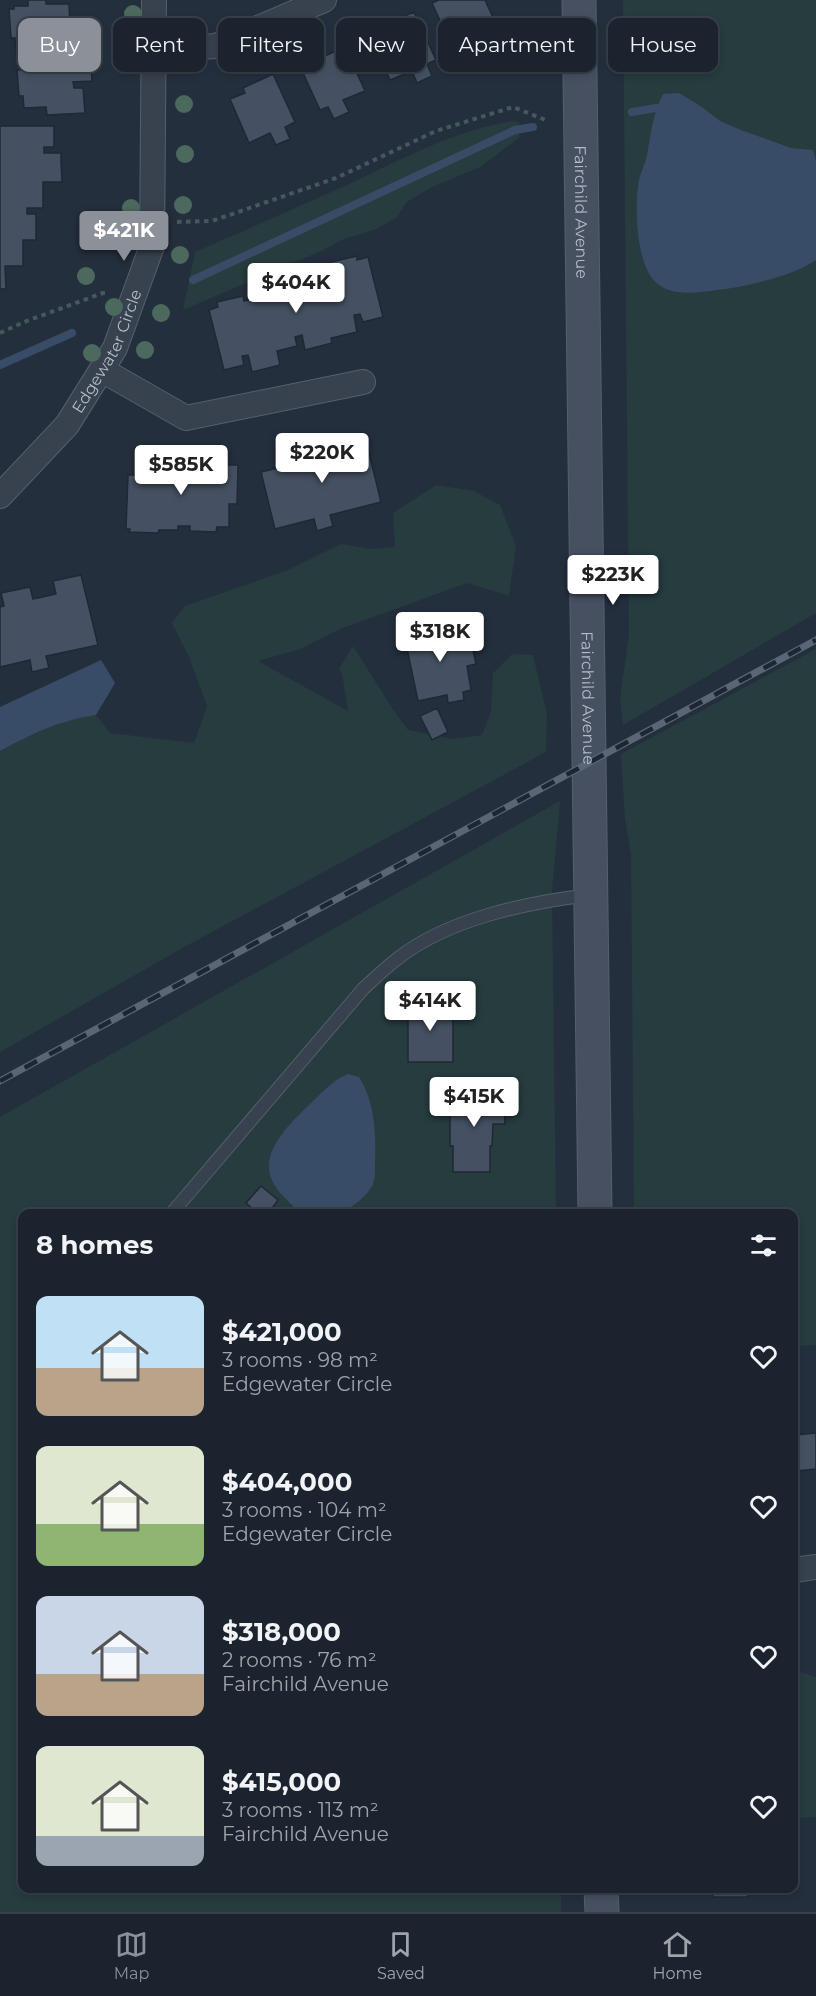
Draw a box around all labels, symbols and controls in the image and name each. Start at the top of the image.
chip: Buy [18,18,101,72]
chip: Rent [113,18,206,72]
chip: Filters [218,18,324,72]
chip: New [336,18,426,72]
chip: Apartment [438,18,596,72]
chip: House [608,18,718,72]
street label: Fairchild Avenue [571,145,592,279]
pin: $421K [82,211,166,262]
text: $421K [93,218,155,242]
pin: $404K [254,263,338,314]
text: $404K [262,270,330,294]
street label: Edgewater Circle [67,287,145,416]
pin: $220K [280,433,364,484]
text: $220K [290,440,354,464]
pin: $585K [139,445,223,496]
text: $585K [149,452,213,476]
pin: $223K [571,555,655,606]
text: $223K [582,562,645,586]
pin: $318K [398,612,482,663]
text: $318K [410,619,470,643]
street label: Fairchild Avenue [578,631,599,765]
pin: $414K [388,981,472,1032]
text: $414K [399,988,461,1012]
pin: $415K [432,1077,516,1128]
text: $415K [444,1084,504,1108]
text: 8 homes [36,1229,153,1261]
icon: filters [747,1229,780,1262]
text: $421,000 [222,1316,342,1348]
icon: home [84,1320,156,1392]
icon: heart [747,1340,780,1373]
text: 3 rooms · 98 m² [222,1348,378,1372]
text: Edgewater Circle [222,1372,392,1396]
text: $404,000 [222,1466,352,1498]
icon: home [84,1470,156,1542]
icon: heart [747,1490,780,1523]
text: 3 rooms · 104 m² [222,1498,387,1522]
text: Edgewater Circle [222,1522,392,1546]
text: $318,000 [222,1616,341,1648]
icon: home [84,1620,156,1692]
icon: heart [747,1640,780,1673]
text: 2 rooms · 76 m² [222,1648,377,1672]
text: Fairchild Avenue [222,1672,389,1696]
text: $415,000 [222,1766,341,1798]
icon: home [84,1770,156,1842]
icon: heart [747,1790,780,1823]
text: 3 rooms · 113 m² [222,1798,379,1822]
text: Fairchild Avenue [222,1822,389,1846]
tab: Map [114,1928,149,1983]
tab: Saved [377,1928,425,1983]
tab: Home [653,1928,702,1983]

